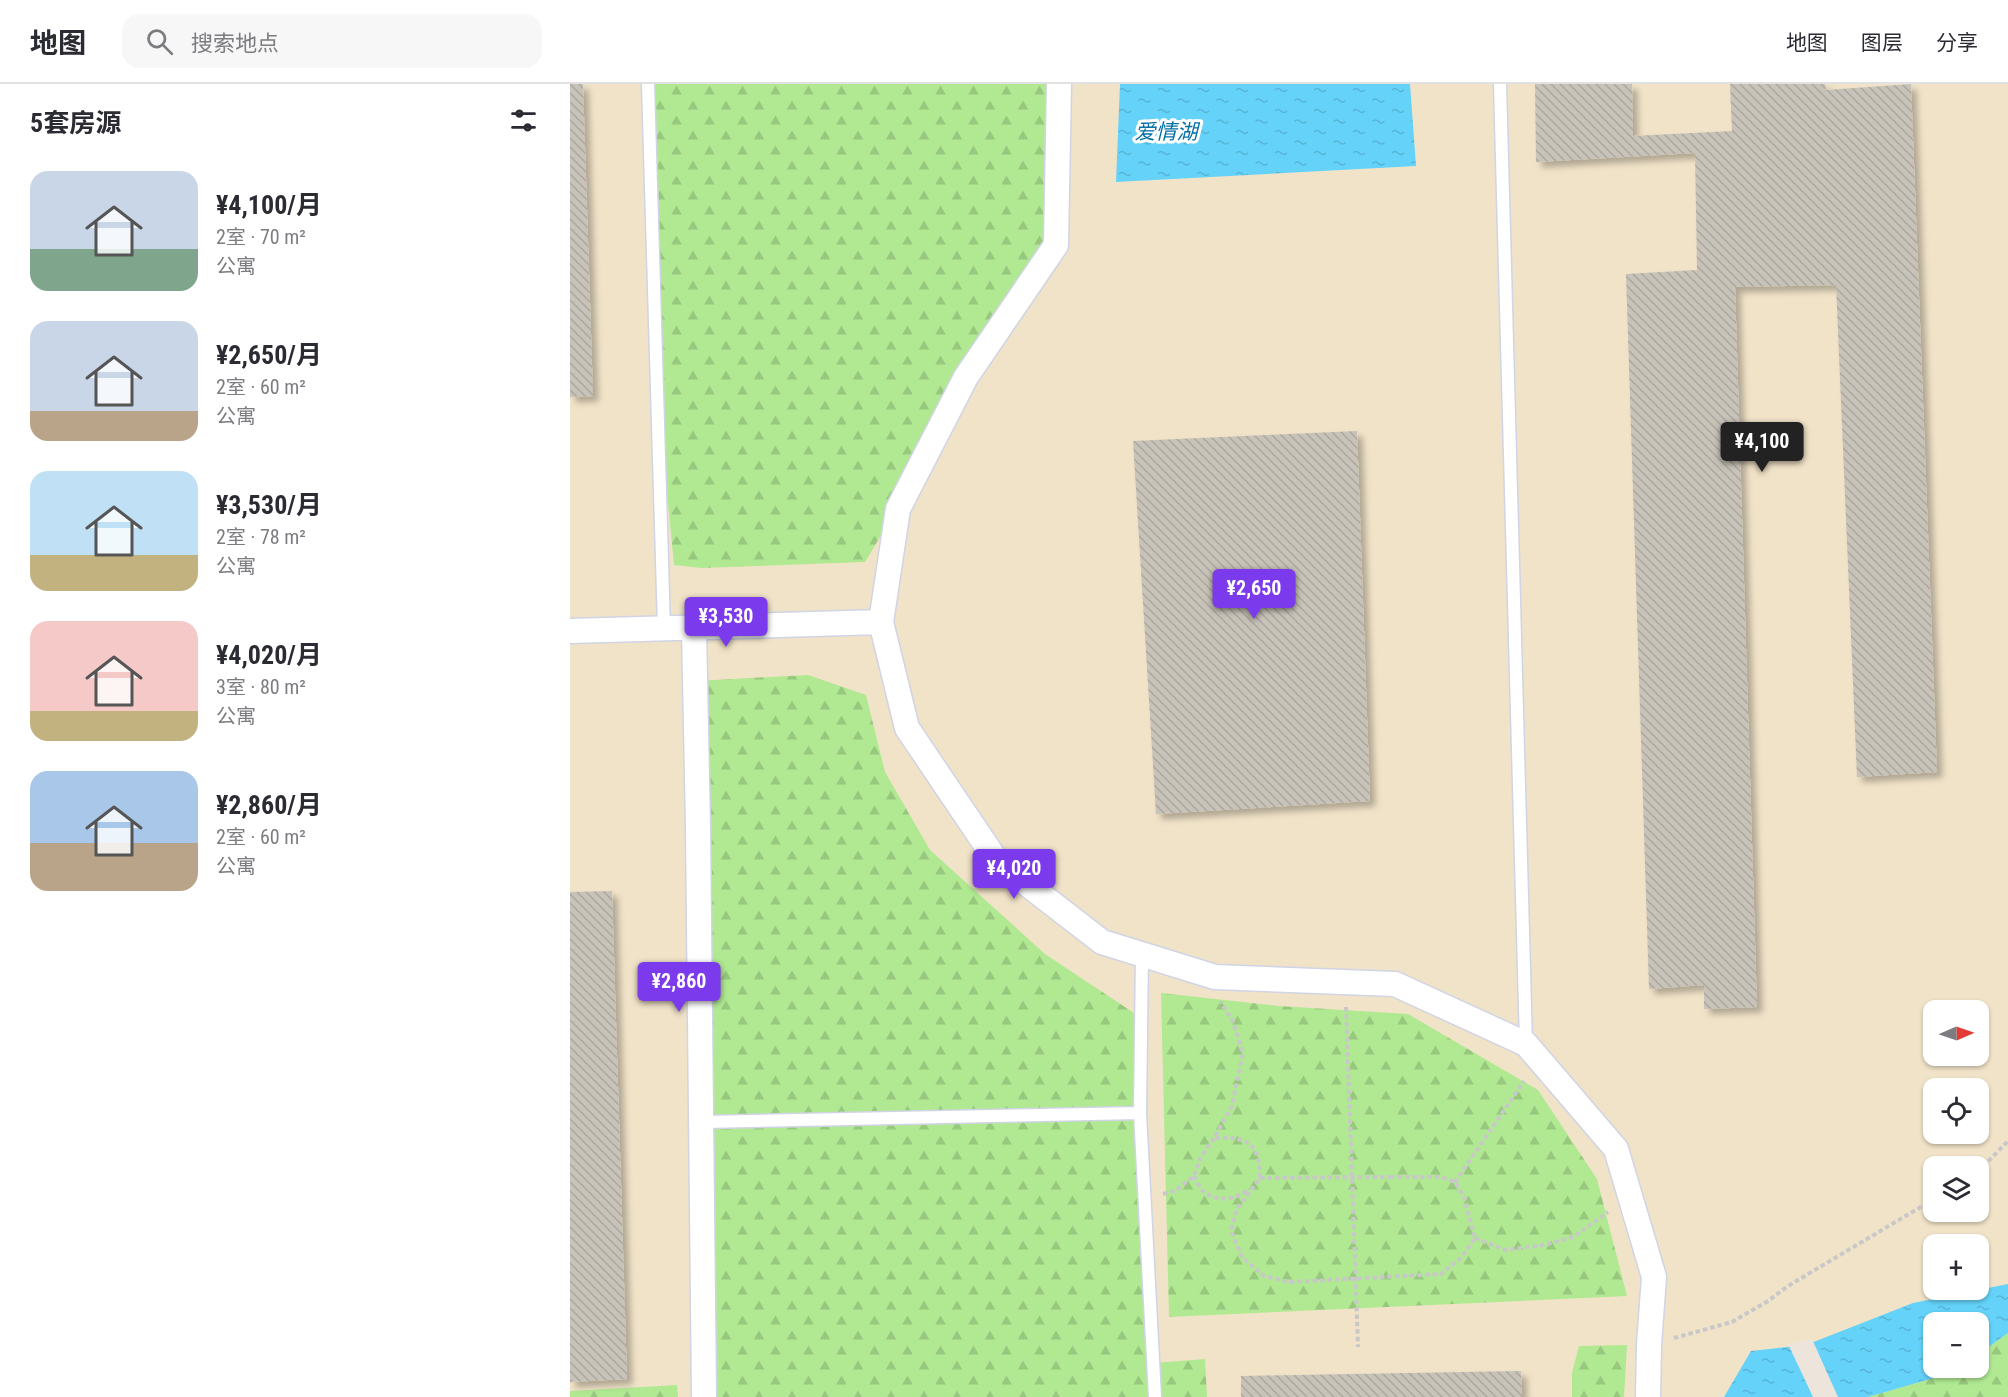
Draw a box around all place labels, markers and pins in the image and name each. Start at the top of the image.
pin: ¥4,100 [1713,422,1811,473]
pin: ¥2,650 [1205,569,1303,620]
pin: ¥3,530 [677,597,775,648]
pin: ¥4,020 [965,849,1063,900]
pin: ¥2,860 [630,962,728,1013]

